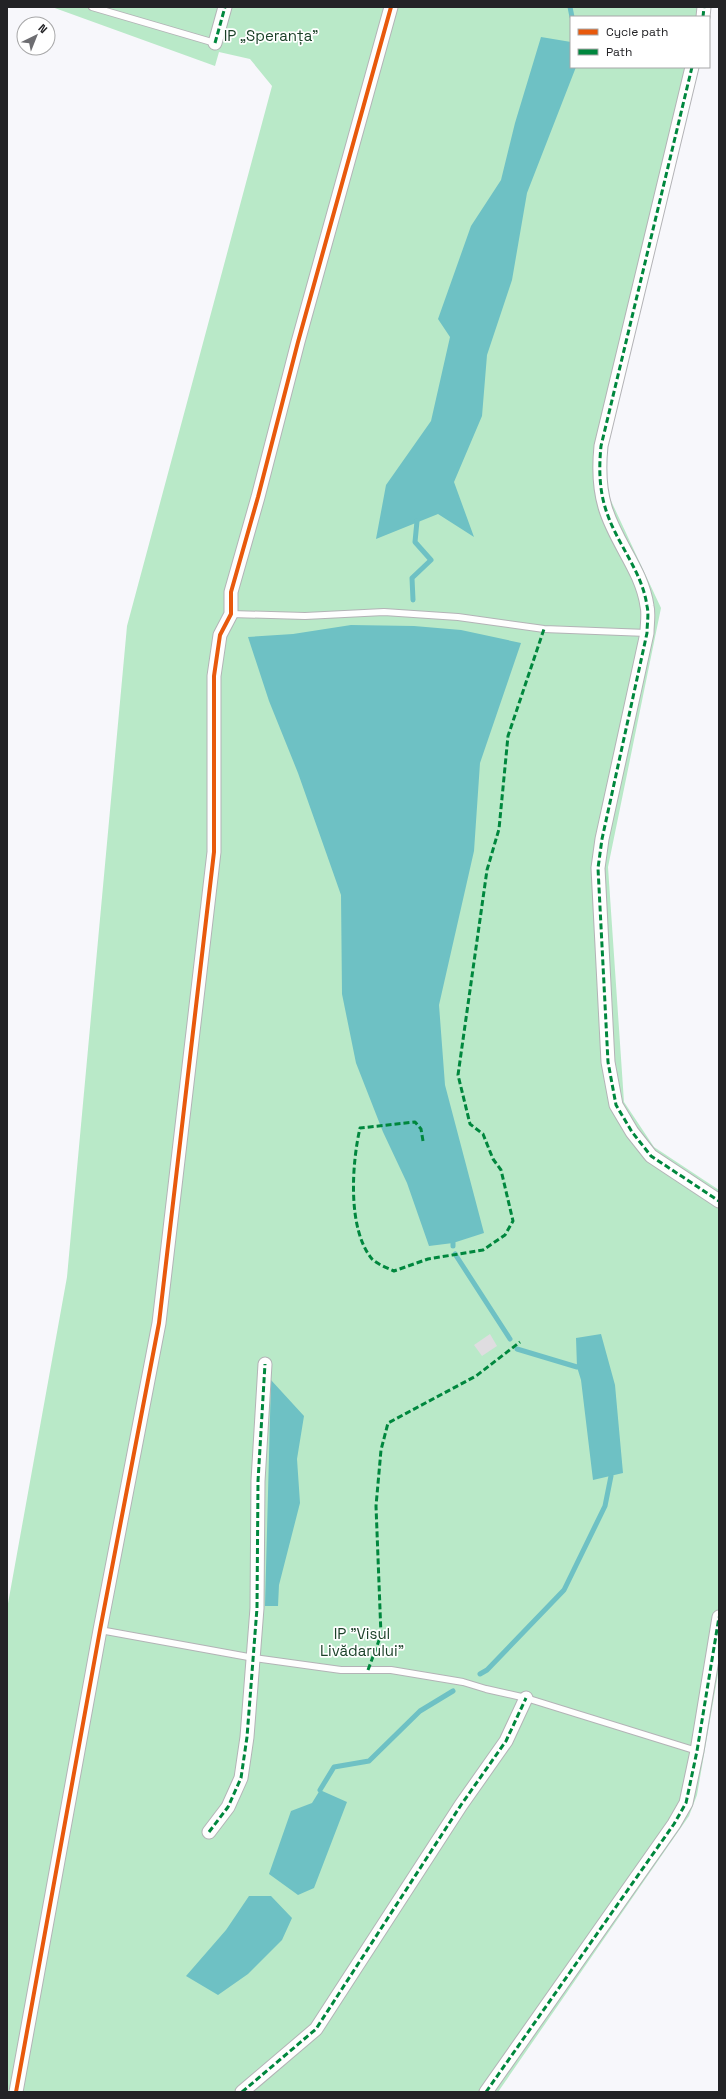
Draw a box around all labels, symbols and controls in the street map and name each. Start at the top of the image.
north arrow [16,16,56,56]
legend [570,16,710,68]
text: N [35,21,50,36]
text: Cycle path [606,24,668,40]
park label: IP „Speranța” [224,26,318,45]
text: Path [606,44,632,60]
park label: IP "Visul Livădarului" [320,1624,404,1660]

